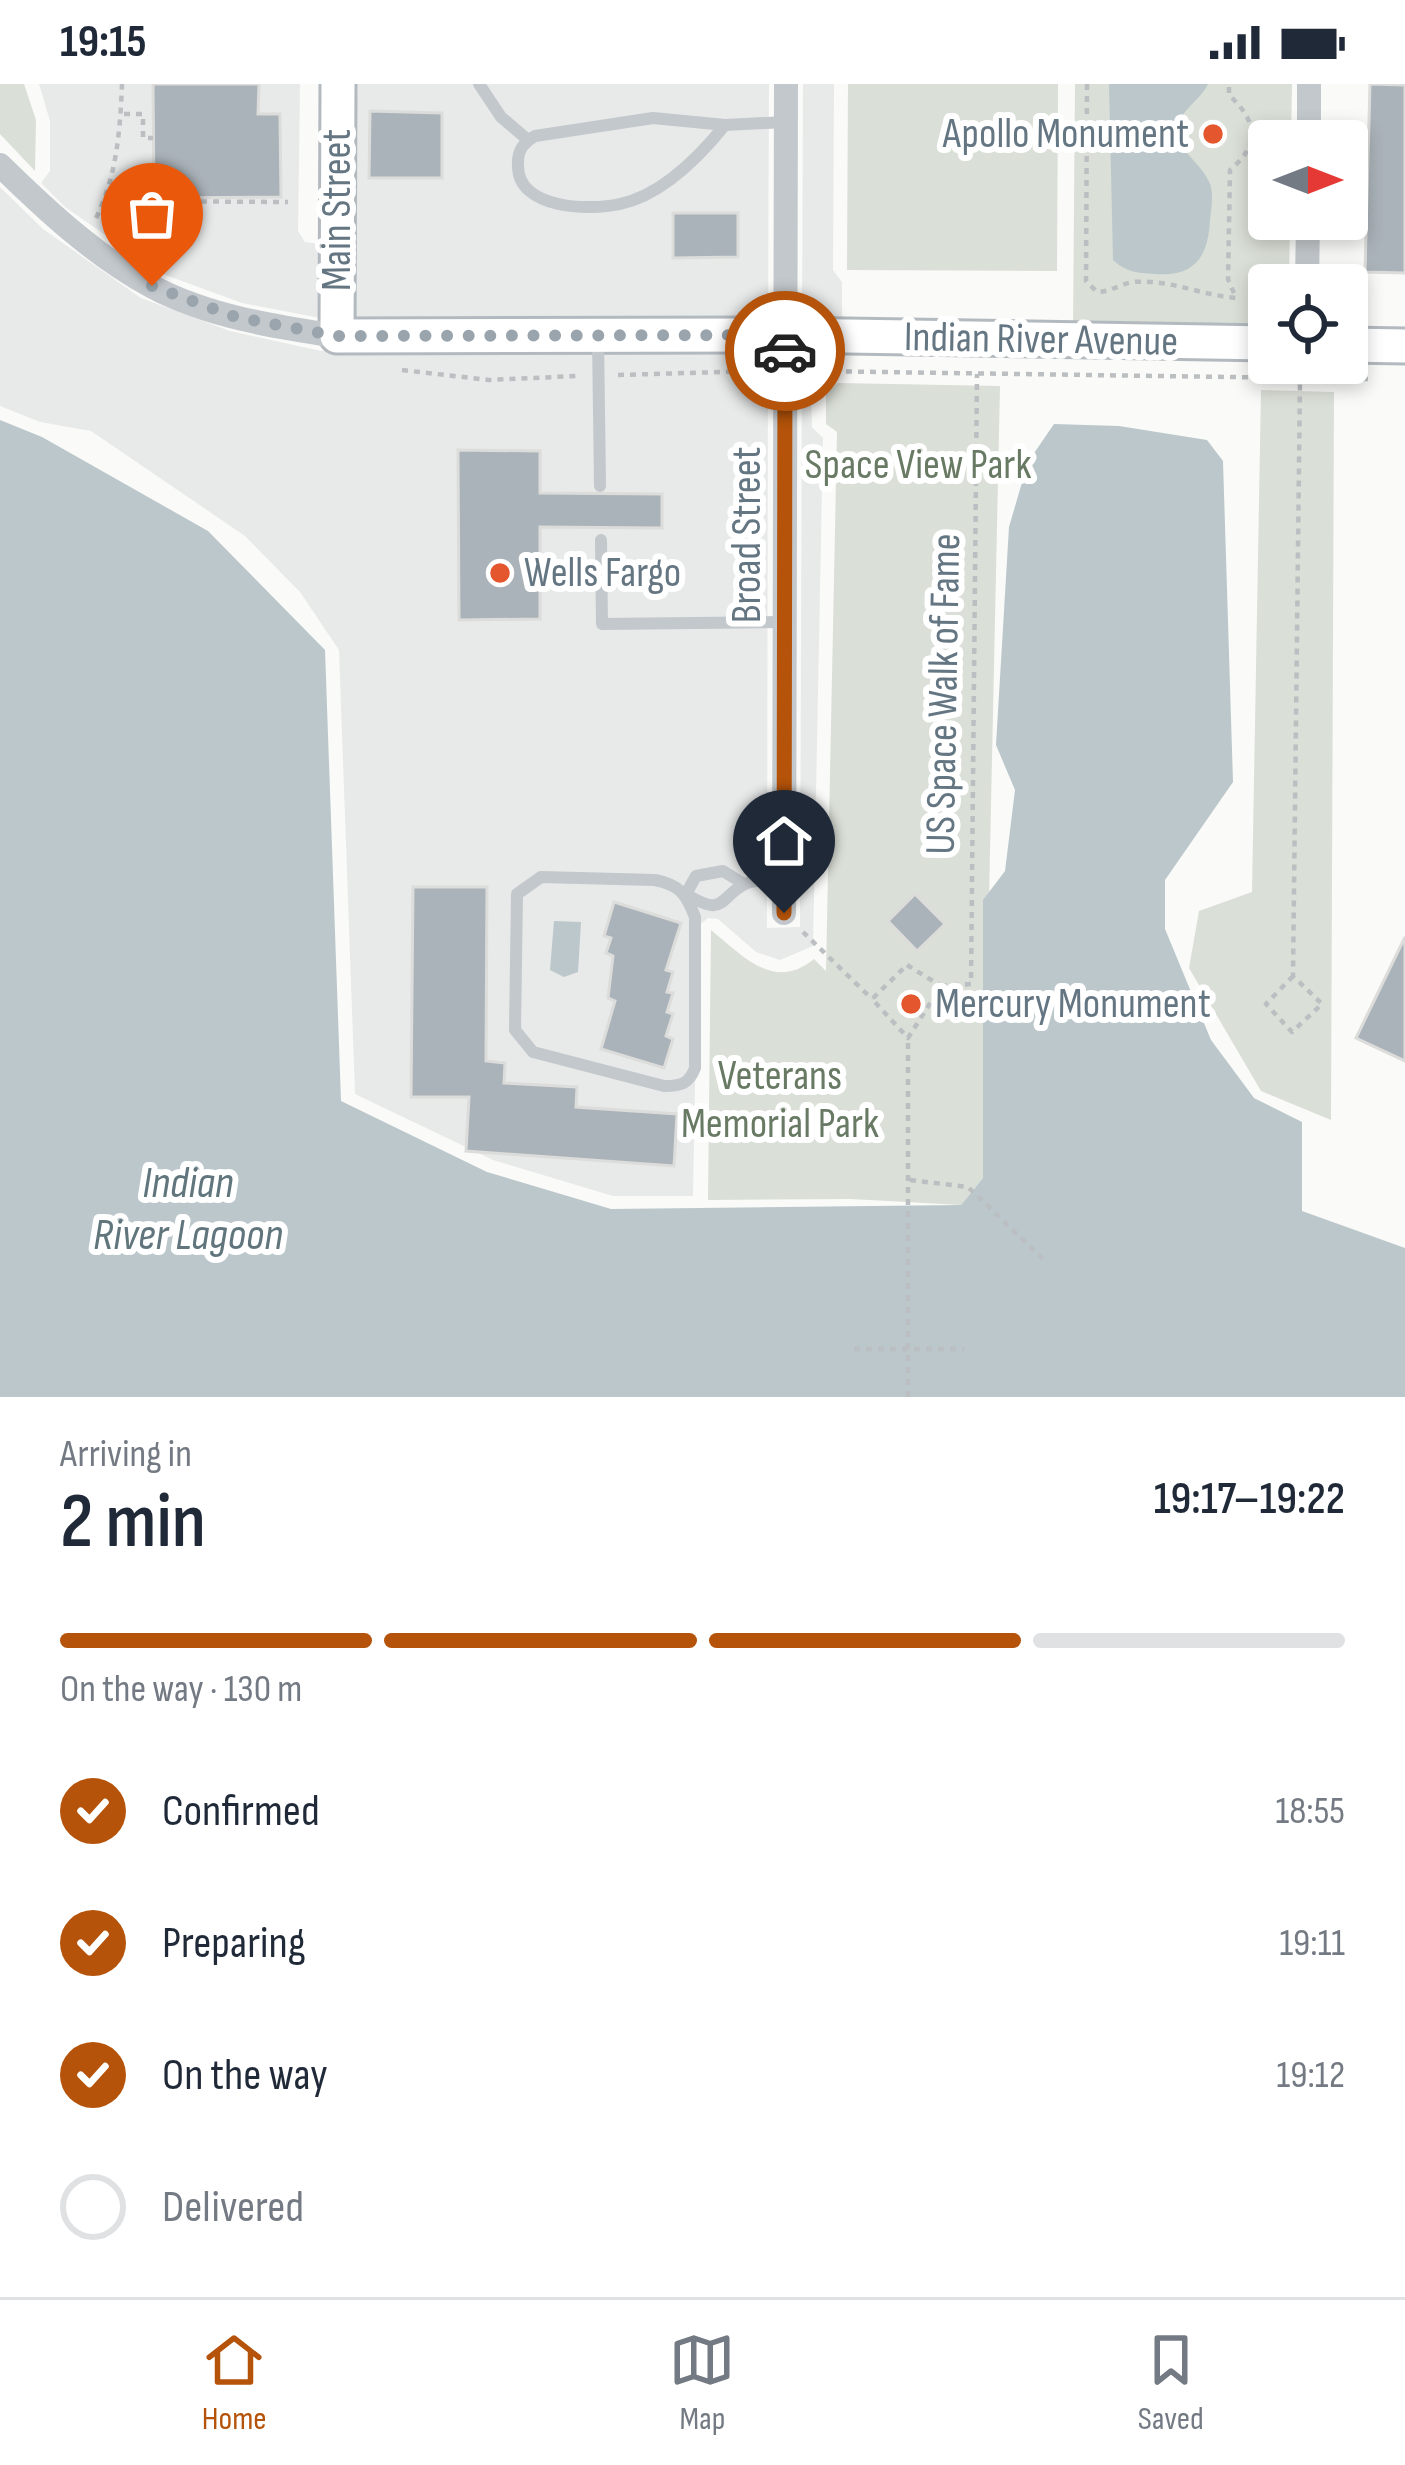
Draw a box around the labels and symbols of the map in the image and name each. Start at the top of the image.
place label: Apollo Monument [942,109,1189,160]
north arrow [1248,120,1368,240]
marker: Apollo Monument [1200,121,1226,147]
street label: Main Street [312,129,363,291]
pin [101,163,203,286]
courier [725,291,845,411]
street label: Indian River Avenue [904,312,1178,368]
park label: Space View Park [805,440,1031,491]
street label: Broad Street [722,447,773,623]
street label: US Space Walk of Fame [916,533,972,855]
place label: Wells Fargo [524,548,681,599]
marker: Wells Fargo [487,560,513,586]
pin [733,790,835,913]
place label: Mercury Monument [935,979,1211,1030]
marker: Mercury Monument [898,991,924,1017]
park label: Veterans Memorial Park [681,1051,879,1150]
water label: Indian River Lagoon [93,1156,283,1263]

